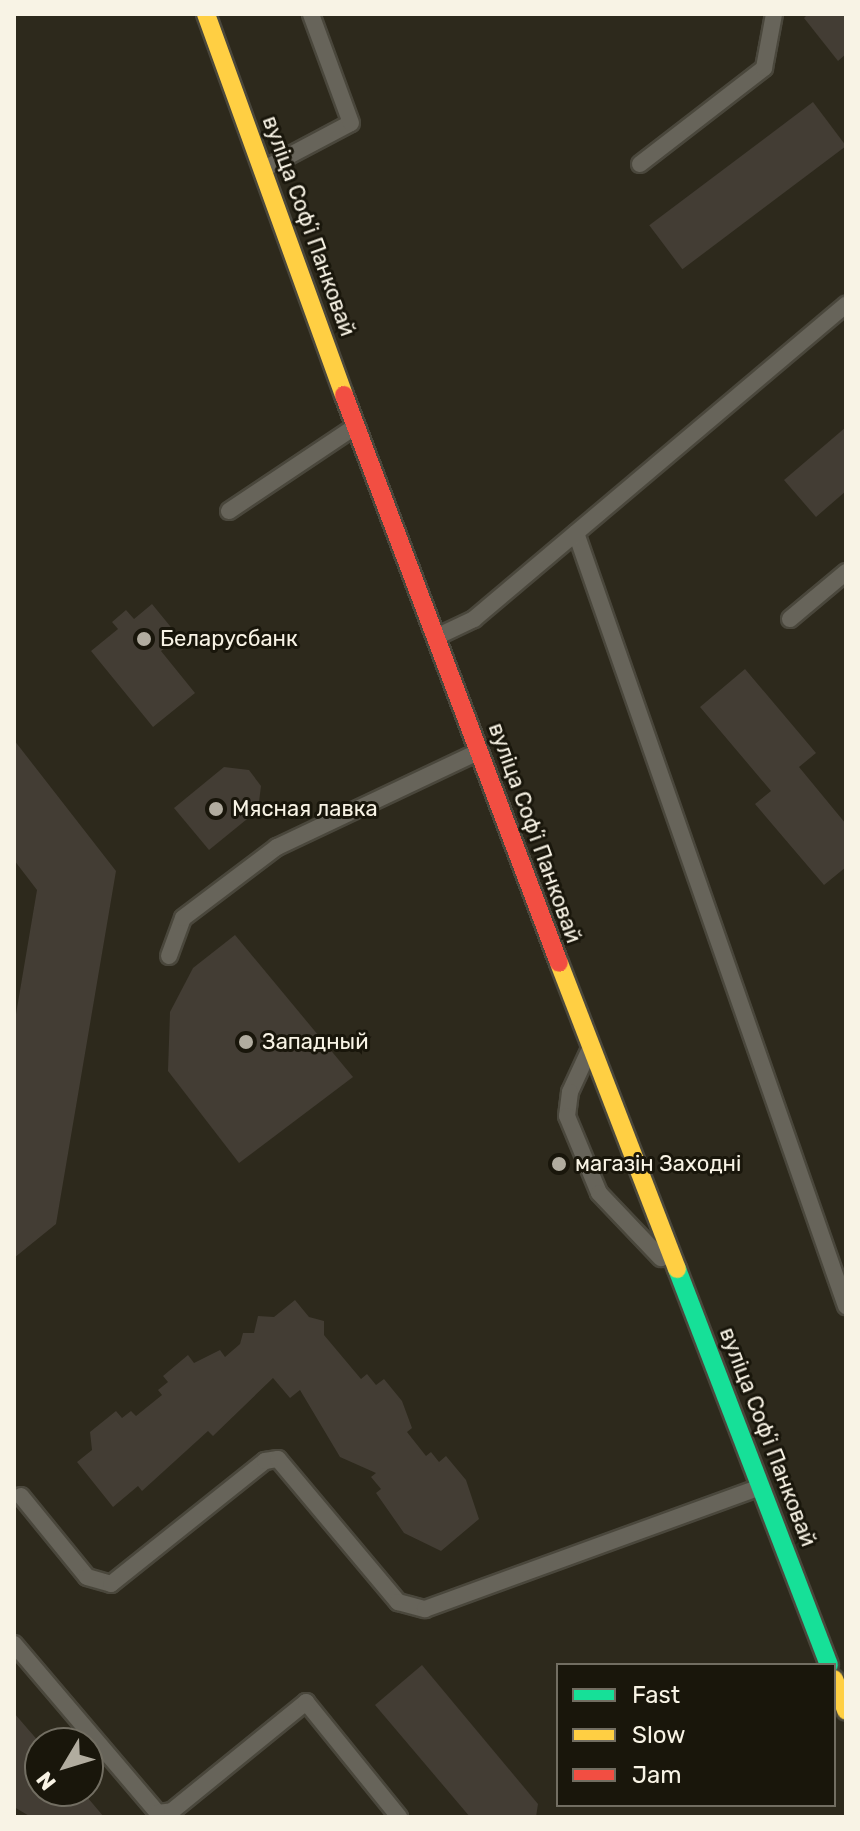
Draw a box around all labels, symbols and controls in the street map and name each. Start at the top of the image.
street label: вуліца Софʼі Панковай [257,112,361,340]
place label: Беларусбанк [160,626,298,652]
marker: Беларусбанк [135,630,153,648]
street label: вуліца Софʼі Панковай [483,719,587,947]
place label: Мясная лавка [232,796,378,822]
marker: Мясная лавка [207,800,225,818]
place label: Западный [262,1029,369,1055]
marker: Западный [237,1033,255,1051]
place label: магазін Заходні [575,1151,741,1177]
marker: магазін Заходні [550,1155,568,1173]
street label: вуліца Софʼі Панковай [714,1324,822,1550]
legend [556,1663,836,1807]
text: Fast [632,1681,680,1709]
text: Slow [632,1721,685,1749]
north arrow [24,1727,104,1807]
text: Jam [632,1761,682,1789]
text: N [31,1766,62,1795]

